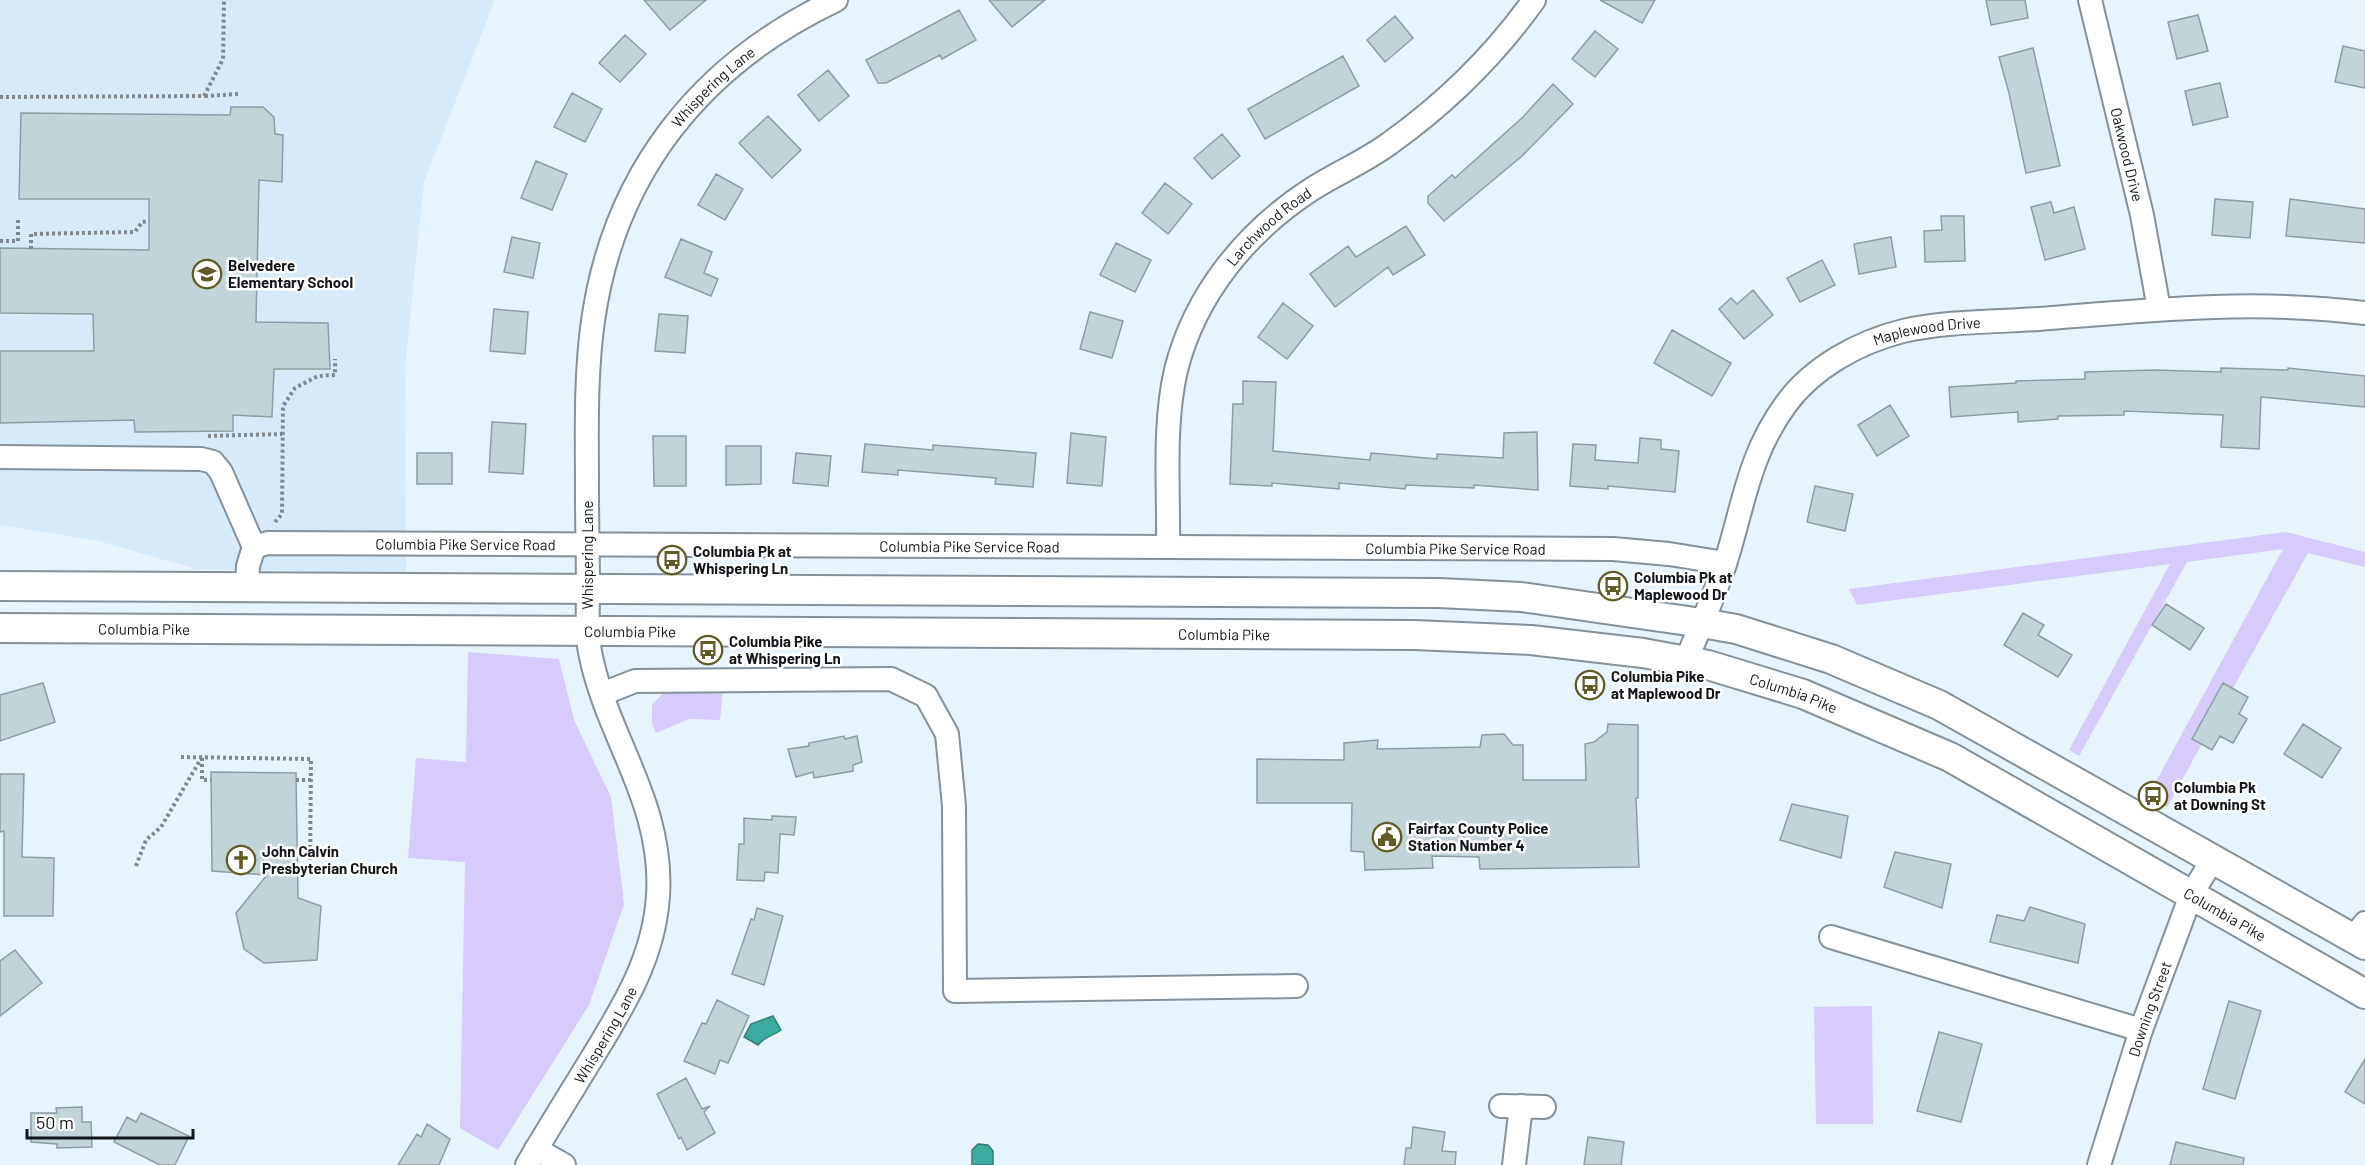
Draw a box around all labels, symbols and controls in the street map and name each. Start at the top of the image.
street label: Whispering Lane [667,42,758,131]
street label: Oakwood Drive [2107,106,2147,203]
street label: Larchwood Road [1222,183,1315,269]
place label: Belvedere Elementary School [228,256,353,291]
school or university icon: Belvedere Elementary School [191,258,223,290]
street label: Maplewood Drive [1870,313,1981,349]
street label: Whispering Lane [578,500,596,610]
street label: Columbia Pike Service Road [375,534,556,553]
street label: Columbia Pike Service Road [879,537,1060,556]
street label: Columbia Pike Service Road [1365,539,1546,558]
place label: Columbia Pk at Whispering Ln [693,542,792,577]
bus stop icon: Columbia Pk at Whispering Ln [656,544,688,576]
place label: Columbia Pk at Maplewood Dr [1634,568,1733,603]
bus stop icon: Columbia Pk at Maplewood Dr [1597,570,1629,602]
street label: Columbia Pike [98,619,190,638]
street label: Columbia Pike [584,622,676,640]
street label: Columbia Pike [1178,625,1270,643]
place label: Columbia Pike at Whispering Ln [729,632,841,667]
bus stop icon: Columbia Pike at Whispering Ln [692,634,724,666]
place label: Columbia Pike at Maplewood Dr [1611,667,1721,702]
bus stop icon: Columbia Pike at Maplewood Dr [1574,669,1606,701]
street label: Columbia Pike [1748,669,1840,717]
place label: Columbia Pk at Downing St [2174,778,2266,813]
bus stop icon: Columbia Pk at Downing St [2137,780,2169,812]
place label: Fairfax County Police Station Number 4 [1408,819,1549,854]
public building icon: Fairfax County Police Station Number 4 [1371,821,1403,853]
place label: John Calvin Presbyterian Church [262,842,398,877]
church icon: John Calvin Presbyterian Church [225,844,257,876]
street label: Columbia Pike [2181,884,2269,945]
street label: Downing Street [2124,959,2175,1059]
street label: Whispering Lane [570,983,640,1086]
scale bar [27,1102,194,1140]
text: 50 m [36,1111,74,1133]

